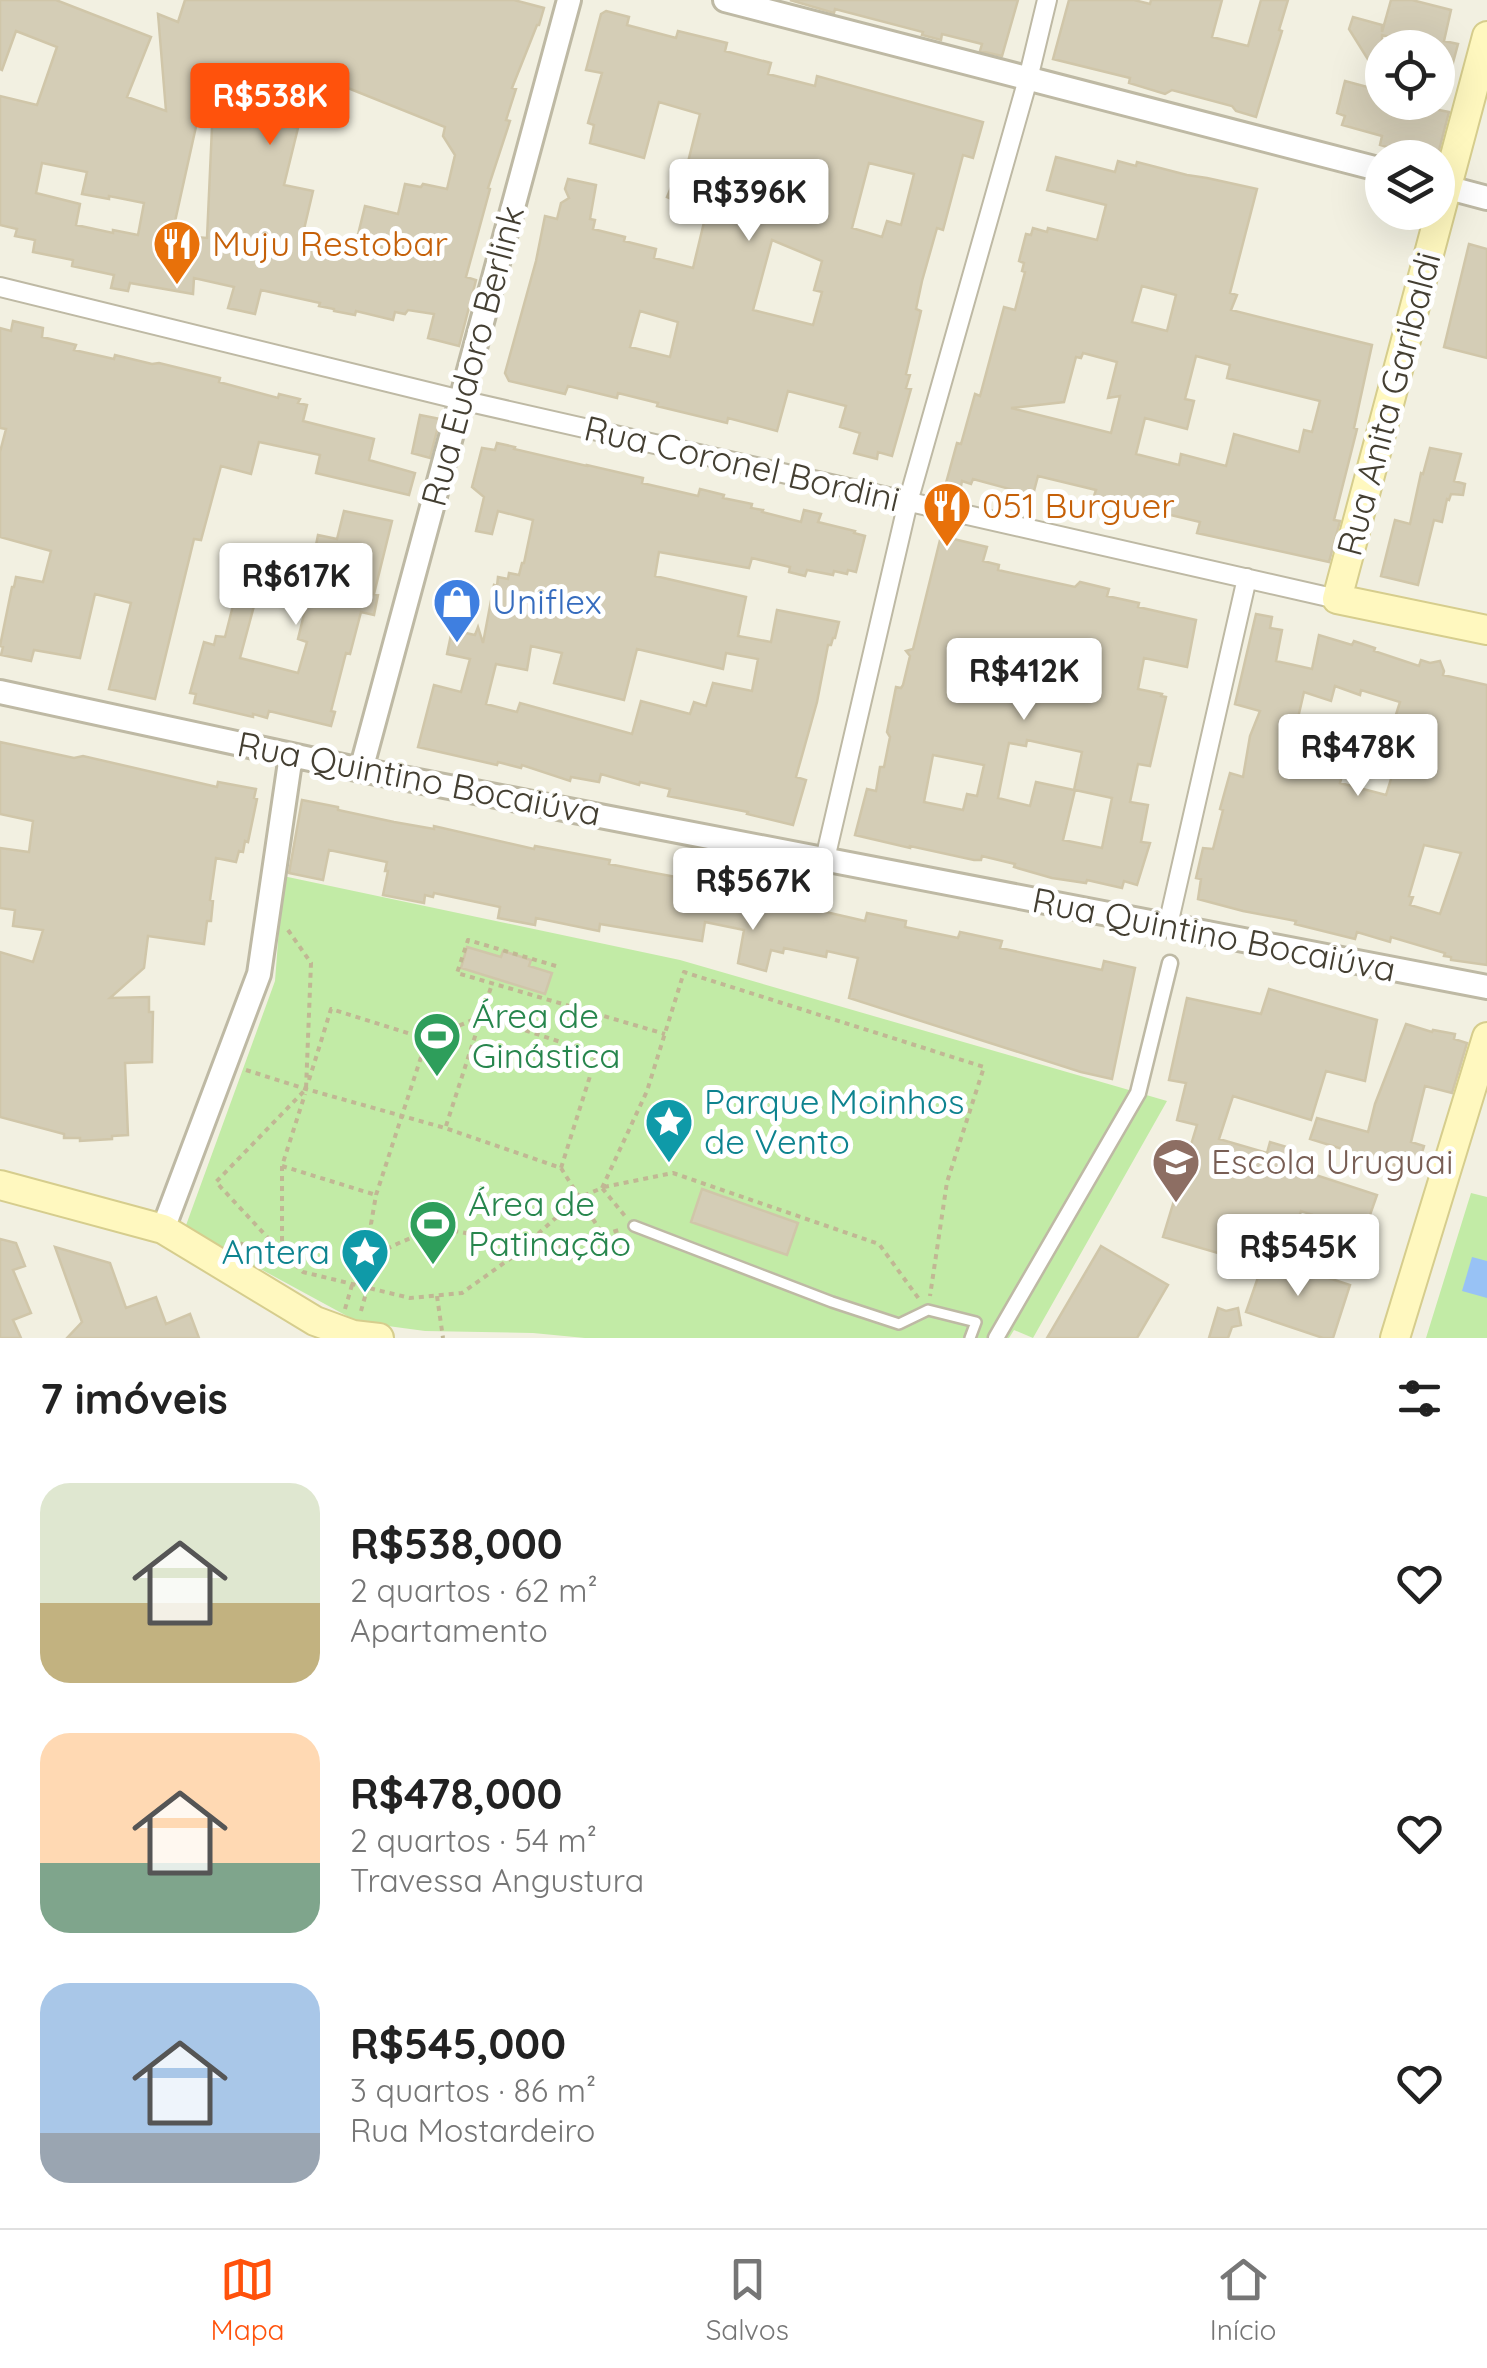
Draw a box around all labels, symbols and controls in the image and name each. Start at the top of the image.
map controls [1365,30,1455,230]
button: locate [1365,30,1455,120]
pin: R$538K [189,63,351,148]
text: R$538K [212,75,328,115]
button: layers [1365,140,1455,230]
pin: R$396K [668,159,830,244]
text: R$396K [691,171,807,211]
street label: Rua Eudoro Berlink [411,201,533,511]
restaurant icon: Muju Restobar [151,218,203,286]
place label: Muju Restobar [212,221,448,265]
street label: Rua Anita Garibaldi [1326,247,1450,560]
street label: Rua Coronel Bordini [580,405,904,521]
restaurant icon: 051 Burguer [921,480,973,548]
place label: 051 Burguer [982,483,1175,527]
pin: R$617K [215,543,377,628]
text: R$617K [241,555,351,595]
shop icon: Uniflex [431,576,483,644]
place label: Uniflex [492,579,602,623]
pin: R$412K [943,638,1105,723]
text: R$412K [969,650,1079,690]
pin: R$478K [1277,714,1439,799]
street label: Rua Quintino Bocaiúva [234,721,605,835]
text: R$478K [1300,726,1416,766]
pin: R$567K [672,848,834,933]
text: R$567K [695,860,811,900]
street label: Rua Quintino Bocaiúva [1029,877,1400,991]
place label: Área de Ginástica [472,993,620,1077]
sports icon: Área de Ginástica [411,1010,463,1078]
place label: Parque Moinhos de Vento [704,1079,964,1163]
place icon: Parque Moinhos de Vento [643,1096,695,1164]
school or university icon: Escola Uruguai [1150,1136,1202,1204]
place label: Escola Uruguai [1211,1139,1454,1183]
place label: Área de Patinação [468,1181,631,1265]
sports icon: Área de Patinação [407,1198,459,1266]
pin: R$545K [1217,1214,1379,1299]
place icon: Antera [339,1226,391,1294]
text: R$545K [1239,1226,1357,1266]
place label: Antera [221,1229,330,1273]
icon: filters [1392,1371,1447,1426]
text: 7 imóveis [40,1372,228,1425]
text: R$538,000 [350,1517,563,1570]
icon: home [120,1523,240,1643]
icon: heart [1392,1556,1447,1611]
text: 2 quartos · 62 m² [350,1570,598,1610]
text: Apartamento [350,1610,548,1650]
text: R$478,000 [350,1767,562,1820]
icon: home [120,1773,240,1893]
icon: heart [1392,1806,1447,1861]
text: 2 quartos · 54 m² [350,1820,597,1860]
text: Travessa Angustura [350,1860,644,1900]
text: R$545,000 [350,2017,566,2070]
icon: home [120,2023,240,2143]
icon: heart [1392,2056,1447,2111]
text: 3 quartos · 86 m² [350,2070,596,2110]
text: Rua Mostardeiro [350,2110,595,2150]
tab: Mapa [211,2252,285,2347]
tab: Salvos [706,2252,789,2347]
tab: Início [1210,2252,1276,2347]

